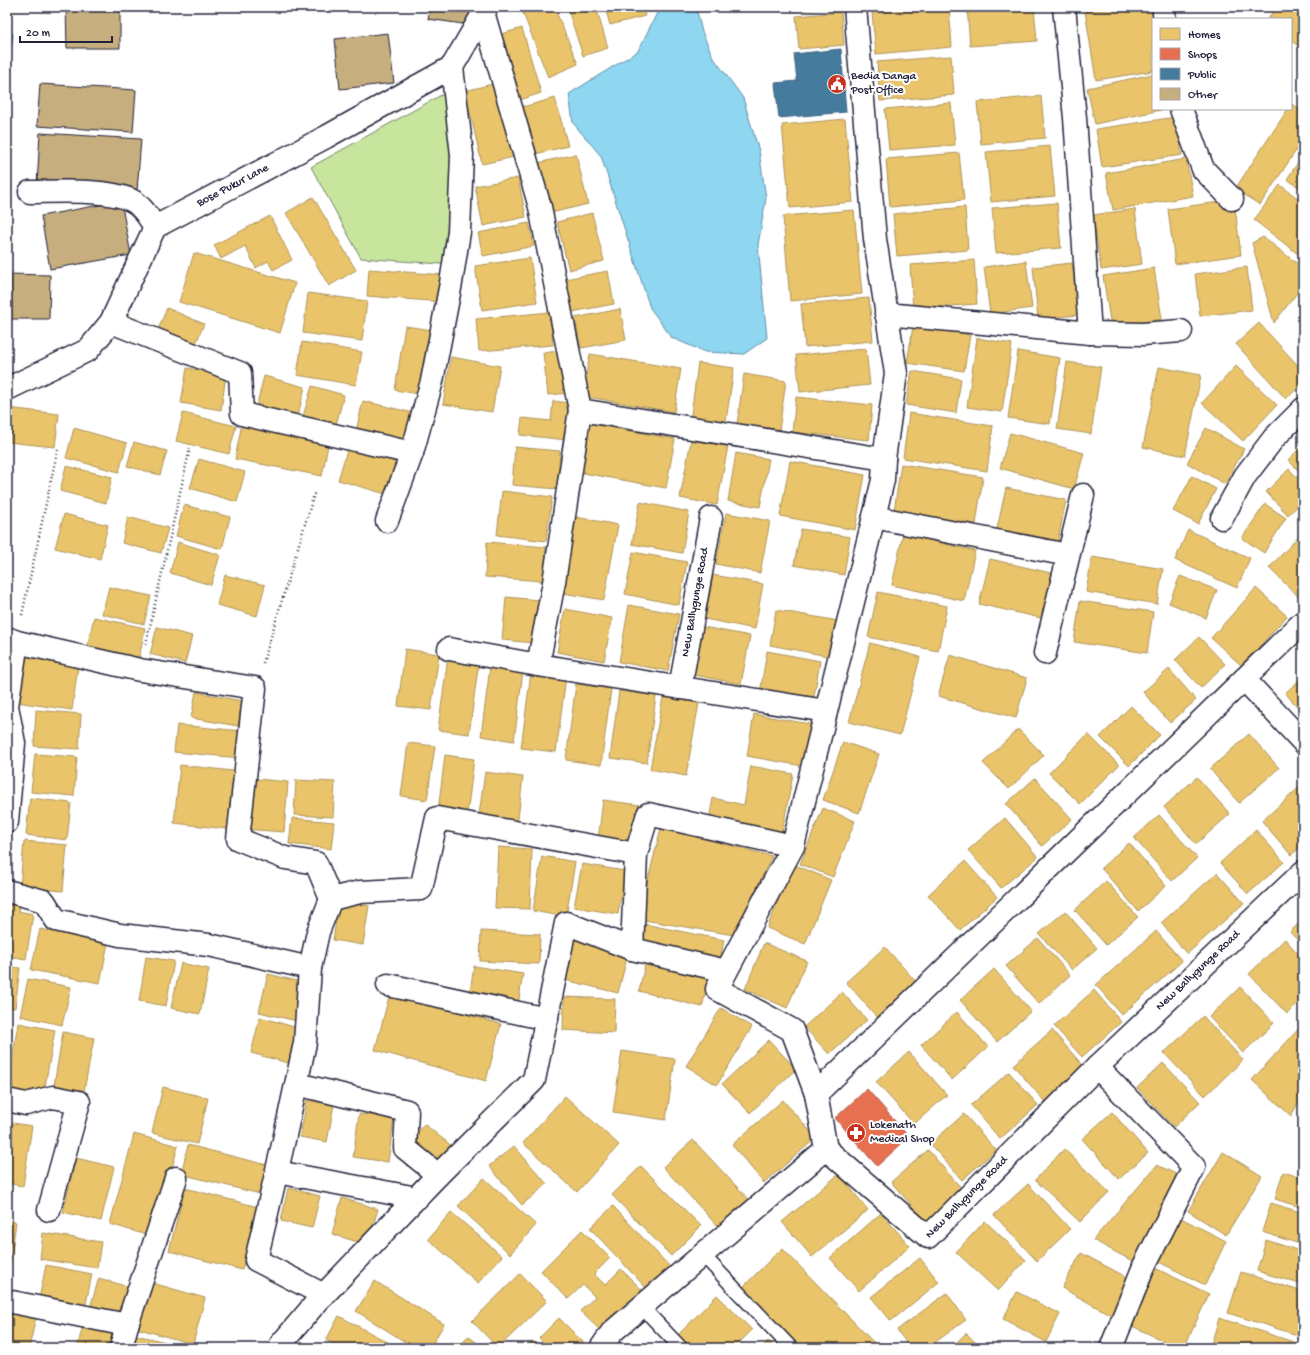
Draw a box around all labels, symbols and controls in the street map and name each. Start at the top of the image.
scale bar [20,18,112,44]
legend [1152,18,1292,110]
text: 20 m [26,27,51,41]
text: Homes [1188,29,1221,43]
text: Shops [1188,49,1217,63]
text: Public [1187,69,1217,83]
place label: Bedia Danga Post Office [850,70,916,98]
public building icon: Bedia Danga Post Office [826,73,848,95]
text: Other [1188,89,1219,103]
street label: Bose Pukur Lane [194,161,272,211]
street label: New Ballygunge Road [679,546,713,658]
street label: New Ballygunge Road [1153,927,1244,1014]
place label: Lokenath Medical Shop [870,1119,935,1147]
pharmacy icon: Lokenath Medical Shop [845,1122,867,1144]
street label: New Ballygunge Road [923,1153,1012,1242]

